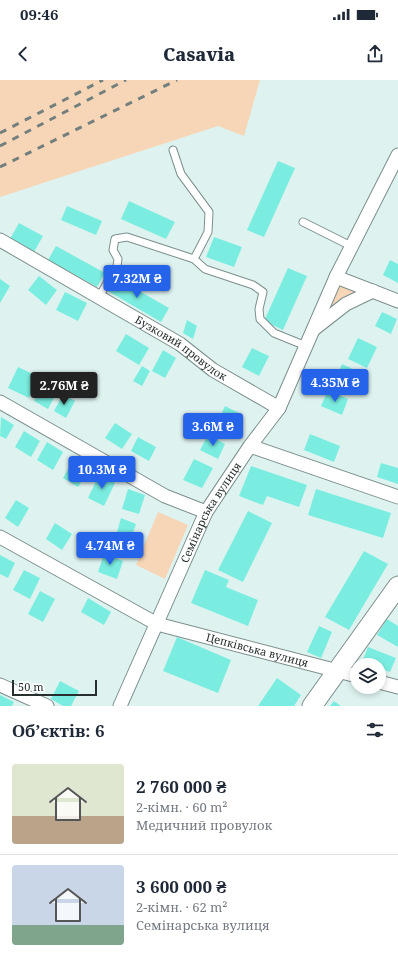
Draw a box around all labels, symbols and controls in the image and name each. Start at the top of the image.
text: 09:46 [20,4,58,24]
text: Casavia [163,42,235,66]
icon: back [12,43,34,65]
icon: share [364,43,386,65]
pin: 7.32M ₴ [100,265,174,299]
text: 7.32M ₴ [112,269,162,287]
street label: Бузковий провулок [133,312,230,384]
pin: 4.35M ₴ [298,369,372,403]
pin: 2.76M ₴ [27,372,101,406]
text: 4.35M ₴ [310,373,360,391]
text: 2.76M ₴ [39,376,89,394]
pin: 3.6M ₴ [180,413,246,447]
text: 3.6M ₴ [192,417,234,435]
pin: 10.3M ₴ [65,456,139,490]
street label: Семінарська вулиця [176,459,244,565]
text: 10.3M ₴ [77,460,127,478]
pin: 4.74M ₴ [73,532,147,566]
text: 4.74M ₴ [85,536,135,554]
street label: Цепківська вулиця [204,629,310,670]
map controls [350,658,386,694]
button: layers [350,658,386,694]
scale bar [12,678,97,697]
text: 50 m [18,679,44,694]
text: Об’єктів: 6 [12,719,105,742]
icon: filters [364,719,386,741]
text: 2 760 000 ₴ [136,775,226,798]
icon: home [44,780,92,828]
text: 2-кімн. · 60 m² [136,798,228,816]
text: Медичний провулок [136,816,272,834]
text: 3 600 000 ₴ [136,875,226,898]
icon: home [44,881,92,929]
text: 2-кімн. · 62 m² [136,898,228,916]
text: Семінарська вулиця [136,916,270,934]

